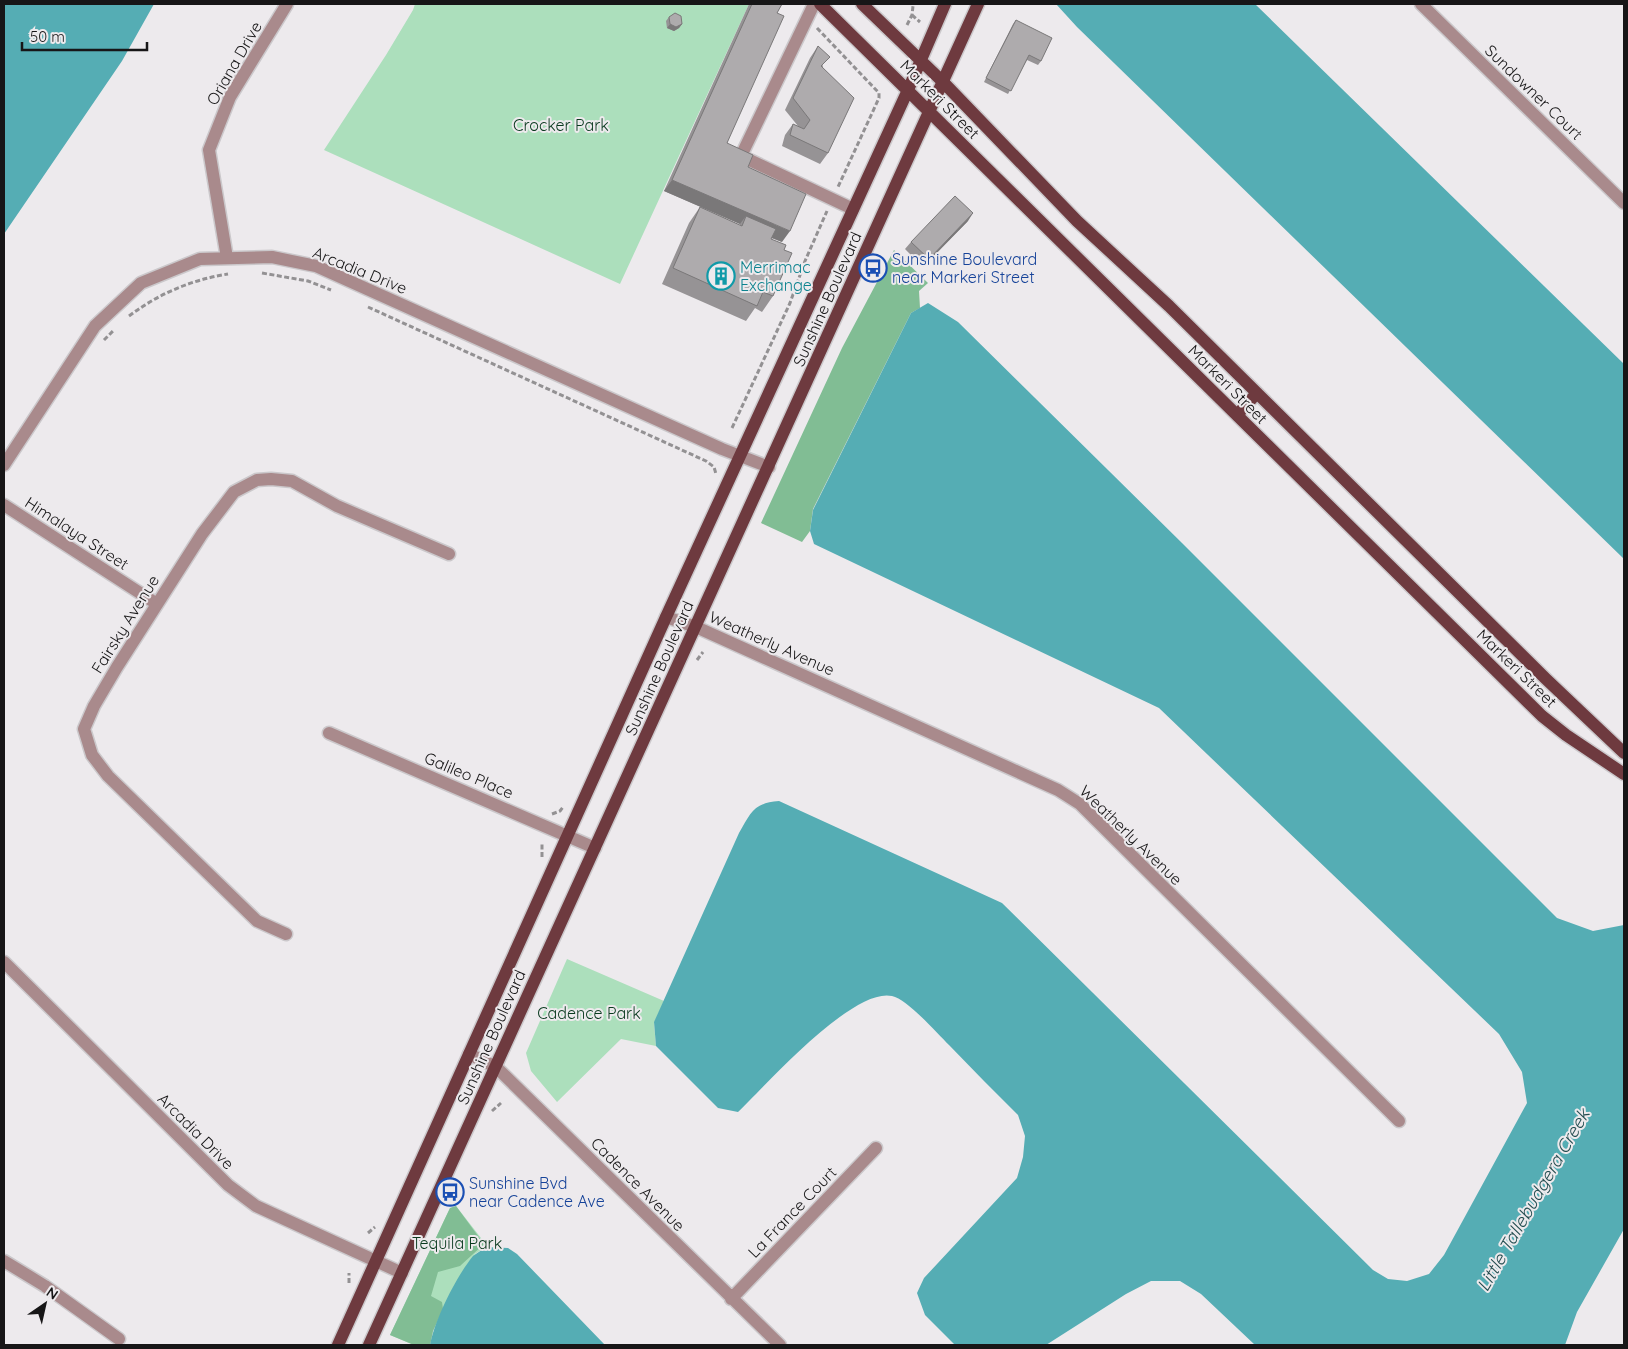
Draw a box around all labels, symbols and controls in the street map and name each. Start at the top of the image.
street label: Oriana Drive [202,18,266,108]
scale bar [22,20,148,52]
text: 50 m [30,27,65,46]
street label: Sundowner Court [1481,40,1587,144]
street label: Markeri Street [896,55,984,143]
park label: Crocker Park [513,115,609,135]
street label: Sunshine Boulevard [788,229,866,369]
street label: Arcadia Drive [310,242,410,298]
place label: Sunshine Boulevard near Markeri Street [892,249,1037,287]
bus stop icon: Sunshine Boulevard near Markeri Street [858,253,888,283]
place label: Merrimac Exchange [740,257,812,295]
building icon: Merrimac Exchange [706,261,736,291]
street label: Markeri Street [1184,340,1272,428]
street label: Himalaya Street [21,492,133,574]
street label: Fairsky Avenue [87,571,163,677]
street label: Sunshine Boulevard [620,598,698,738]
street label: Weatherly Avenue [706,606,838,680]
street label: Markeri Street [1473,625,1561,711]
street label: Galileo Place [421,747,517,803]
street label: Weatherly Avenue [1075,781,1187,889]
street label: Sunshine Boulevard [452,967,530,1107]
park label: Cadence Park [537,1003,641,1023]
street label: Arcadia Drive [154,1089,238,1173]
water label: Little Tallebudgera Creek [1471,1104,1595,1295]
street label: Cadence Avenue [587,1133,689,1235]
street label: La France Court [744,1162,840,1262]
place label: Sunshine Bvd near Cadence Ave [469,1173,605,1211]
bus stop icon: Sunshine Bvd near Cadence Ave [435,1177,465,1207]
park label: Tequila Park [412,1233,502,1253]
north arrow [20,1279,70,1329]
text: N [43,1283,62,1304]

